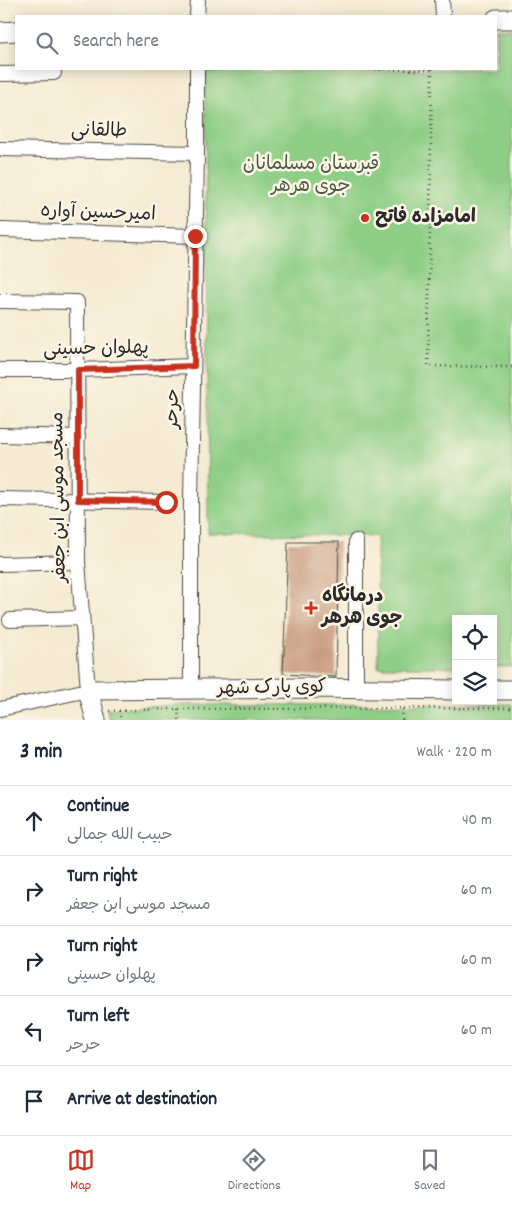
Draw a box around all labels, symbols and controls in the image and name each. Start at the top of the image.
search box [15,15,497,70]
icon: search [33,29,61,57]
text: Search here [73,29,159,56]
street label: طالقانی [71,118,127,146]
park label: قبرستان مسلمانان جوی هرهر [243,152,379,201]
street label: امیرحسین آواره [40,198,156,230]
place label: امامزاده فاتح [375,205,476,232]
marker: امامزاده فاتح [359,212,371,224]
route end [184,225,207,248]
street label: پهلوان حسینی [43,336,149,364]
street label: حرحر [160,389,188,431]
street label: مسجد موسی ابن جعفر [45,411,75,585]
route start [155,491,178,514]
place label: درمانگاه جوی هرهر [320,583,402,633]
marker: درمانگاه جوی هرهر [304,601,318,615]
map controls [452,615,497,705]
button: locate [452,615,497,660]
button: layers [452,660,497,705]
street label: کوی پارک شهر [215,675,327,703]
text: 3 min [20,738,62,768]
text: Walk · 220 m [417,741,492,764]
text: Continue [67,794,129,821]
icon: ahead [20,807,48,835]
text: 40 m [462,809,492,832]
text: حبیب الله جمالی [67,824,173,847]
text: Turn right [67,864,138,891]
icon: right [20,877,48,905]
text: 60 m [461,879,492,902]
text: مسجد موسی ابن جعفر [67,894,211,917]
text: Turn right [67,934,138,961]
icon: right [20,947,48,975]
text: 60 m [461,949,492,972]
text: پهلوان حسینی [67,964,156,987]
text: Turn left [67,1004,130,1031]
icon: left [20,1017,48,1045]
text: 60 m [461,1019,492,1042]
text: حرحر [67,1034,100,1057]
icon: arrive [20,1087,48,1115]
text: Arrive at destination [67,1087,217,1114]
tab: Map [67,1146,95,1196]
tab: Directions [228,1146,281,1196]
tab: Saved [414,1146,445,1196]

